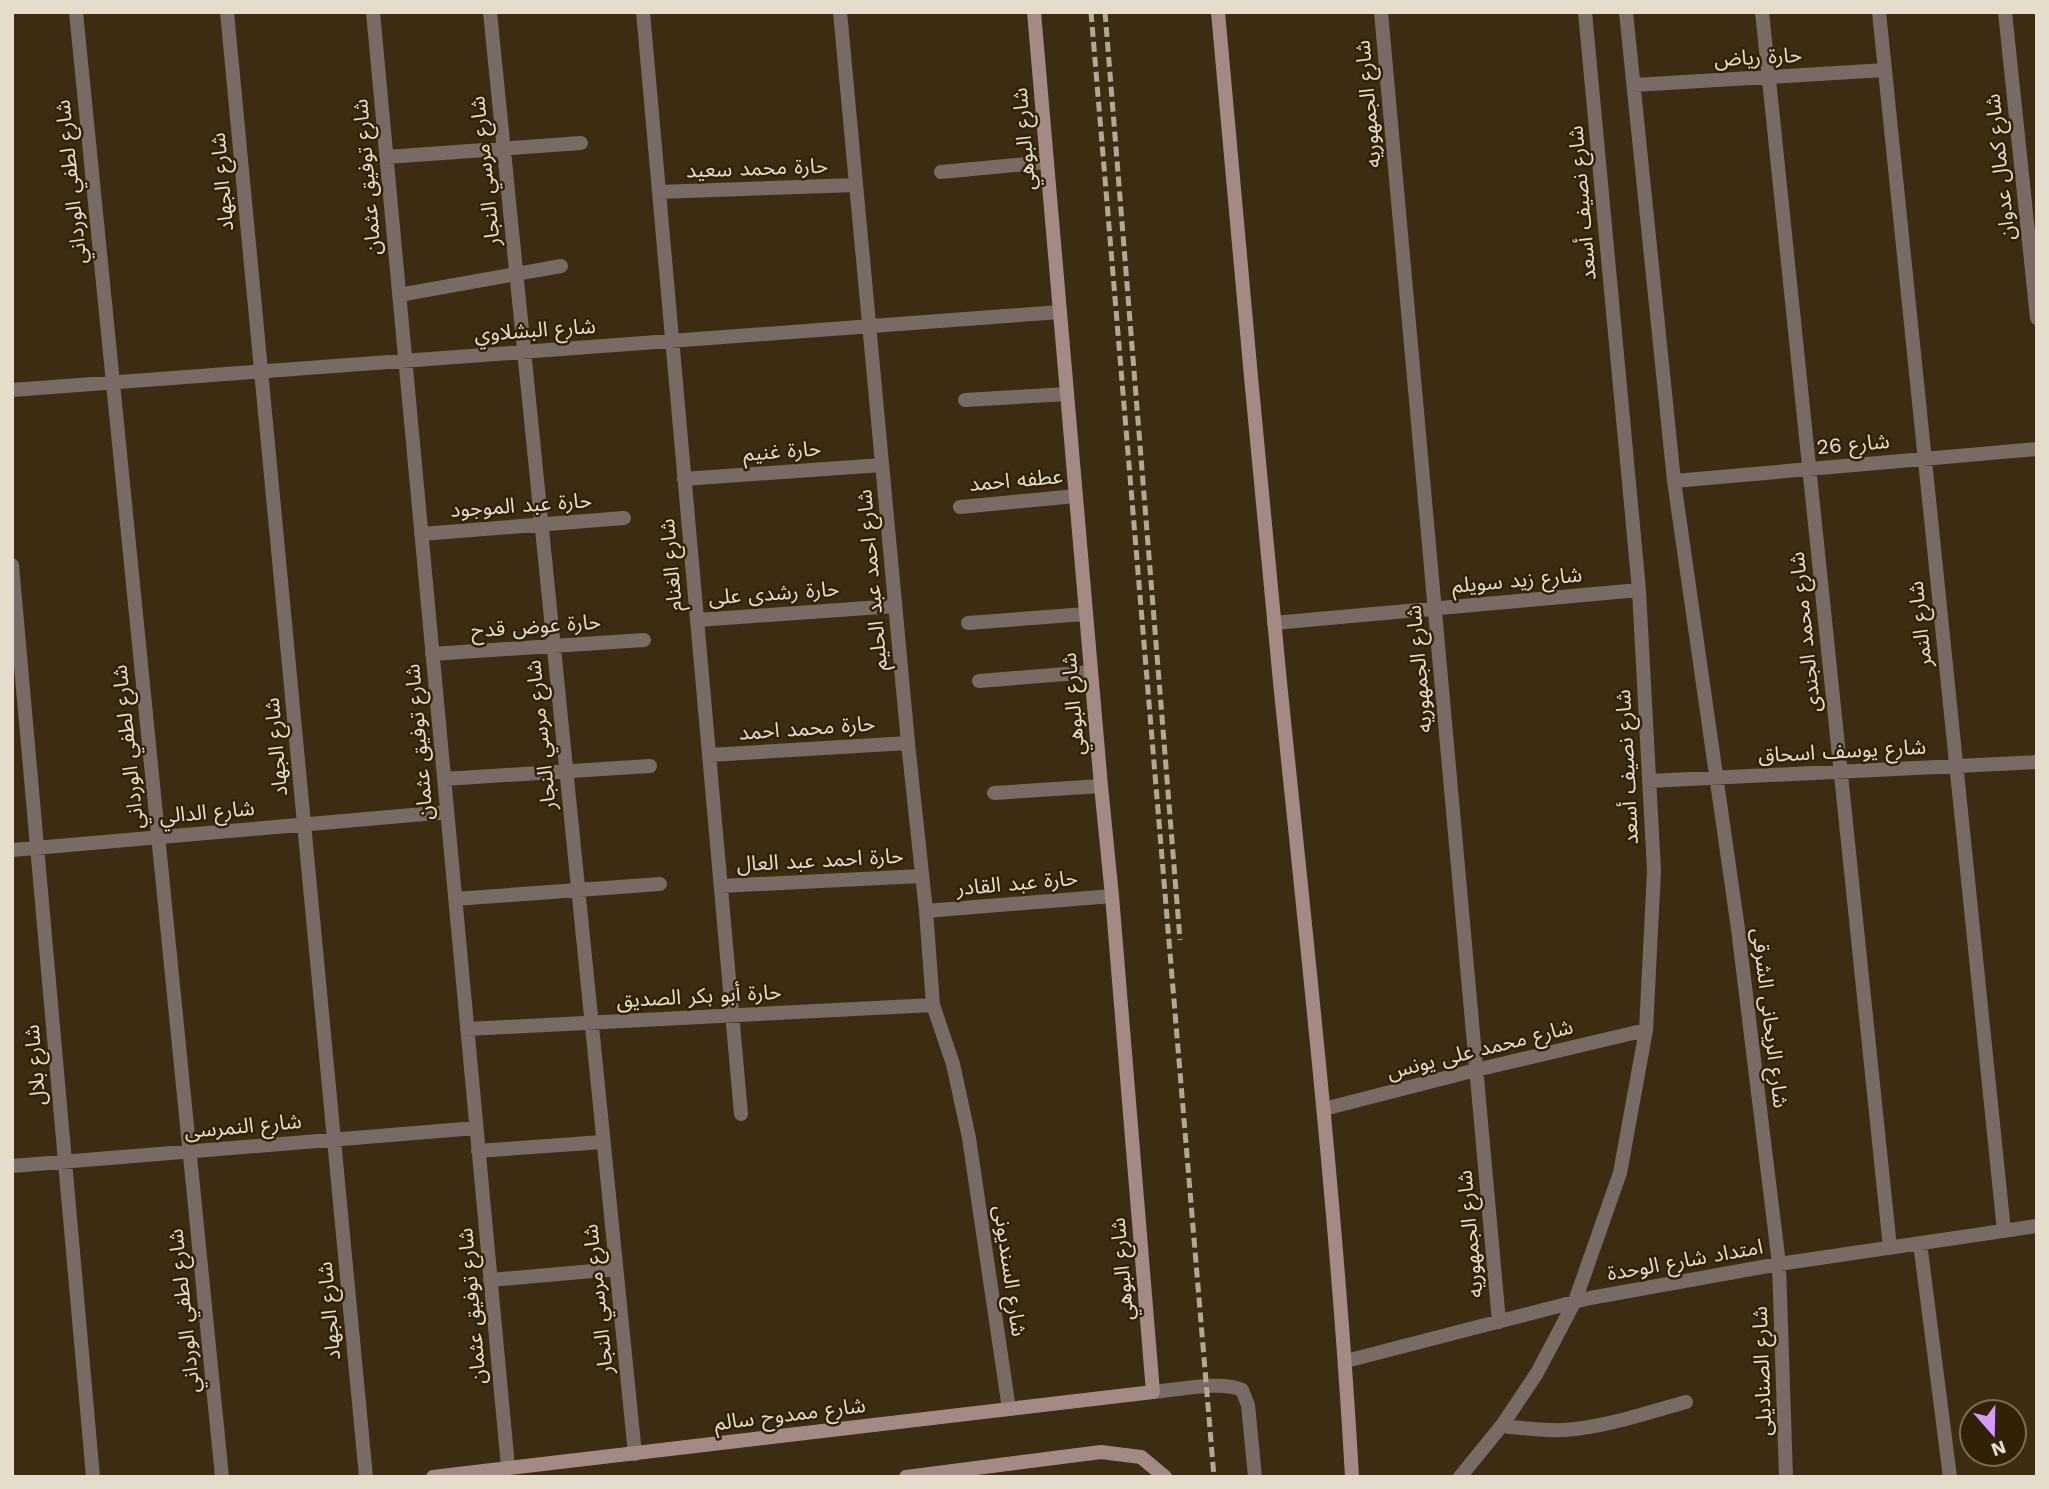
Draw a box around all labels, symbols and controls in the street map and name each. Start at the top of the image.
street label: شارع الجمهوريه [1349,39,1389,169]
street label: حارة رياض [1713,42,1803,71]
street label: شارع البوهي [1007,86,1044,192]
street label: شارع كمال عدوان [1979,92,2023,242]
street label: شارع مرسي النجار [464,94,509,248]
street label: شارع لطفي الورداني [49,98,95,265]
street label: شارع توفيق عثمان [347,98,389,256]
street label: شارع نصيف أسعد [1562,124,1604,281]
street label: شارع الجهاد [205,132,241,232]
street label: حارة محمد سعيد [685,153,829,182]
street label: شارع البشلاوي [473,313,597,350]
street label: شارع 26 [1815,428,1891,462]
street label: حارة غنيم [742,435,822,469]
street label: عطفه احمد [968,463,1064,496]
street label: حارة عبد الموجود [449,487,593,522]
street label: شارع احمد عبد الحليم [851,488,895,672]
street label: شارع الغنام [654,517,691,612]
street label: شارع محمد الجندى [1784,550,1828,713]
street label: شارع زيد سويلم [1451,561,1583,601]
street label: حارة رشدى على [708,575,840,610]
street label: شارع النمر [1903,580,1940,669]
street label: شارع الجمهوريه [1400,604,1440,734]
street label: حارة عوض قدح [470,608,602,645]
street label: شارع البوهي [1056,651,1093,757]
street label: شارع مرسي النجار [520,658,565,812]
street label: شارع لطفي الورداني [106,663,152,830]
street label: شارع توفيق عثمان [399,663,441,821]
street label: شارع نصيف أسعد [1610,689,1646,845]
street label: شارع الجهاد [259,697,295,797]
street label: حارة محمد احمد [738,710,876,745]
street label: شارع يوسف اسحاق [1757,734,1927,770]
street label: شارع الدالي [158,795,256,832]
street label: حارة احمد عبد العال [736,843,904,876]
street label: حارة عبد القادر [954,865,1079,900]
street label: شارع الريحانى الشرقى [1744,927,1794,1110]
street label: حارة أبو بكر الصديق [616,979,782,1013]
street label: شارع محمد على يونس [1384,1013,1576,1087]
street label: شارع بلال [19,1023,53,1106]
street label: شارع النمرسى [183,1108,303,1146]
street label: شارع الجمهوريه [1451,1169,1491,1299]
street label: شارع السنديونى [986,1204,1032,1338]
street label: شارع البوهي [1105,1216,1142,1322]
street label: شارع مرسي النجار [577,1222,622,1376]
street label: شارع لطفي الورداني [162,1227,208,1394]
street label: شارع توفيق عثمان [452,1227,494,1385]
street label: امتداد شارع الوحدة [1605,1234,1765,1288]
street label: شارع الجهاد [312,1261,348,1361]
street label: شارع الصناديلى [1747,1306,1779,1436]
street label: شارع ممدوح سالم [713,1392,867,1438]
north arrow [1958,1398,2028,1468]
text: N [1988,1435,2009,1462]

